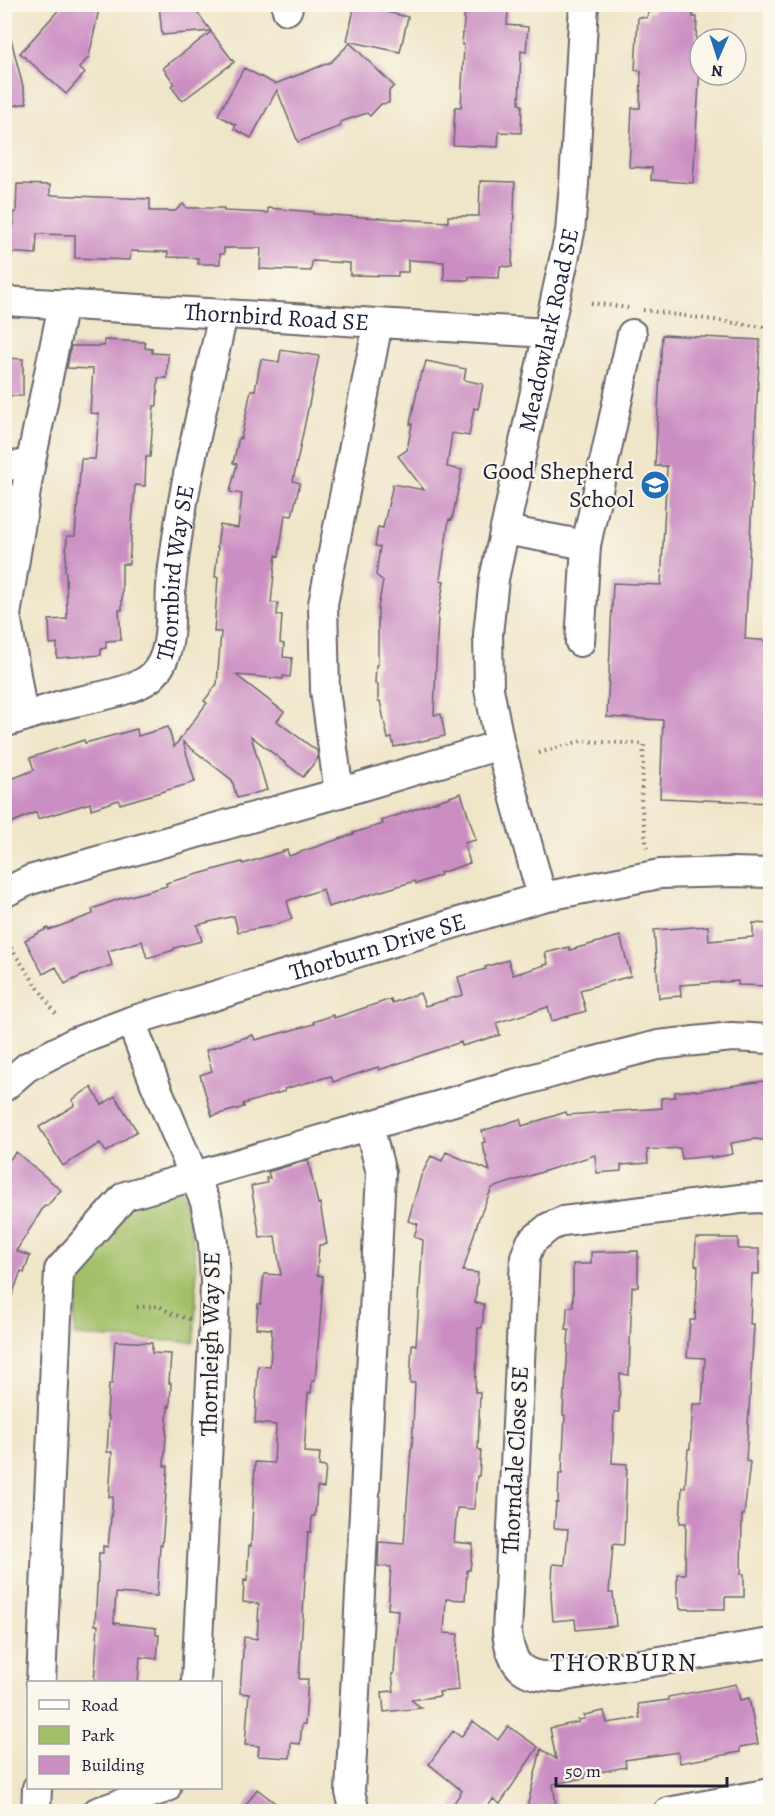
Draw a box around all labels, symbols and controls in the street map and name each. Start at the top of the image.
north arrow [688,27,748,87]
text: N [711,60,724,82]
street label: Meadowlark Road SE [511,225,586,435]
street label: Thornbird Road SE [183,296,370,338]
place label: Good Shepherd School [483,455,634,515]
school or university icon: Good Shepherd School [639,469,671,501]
street label: Thornbird Way SE [148,482,202,664]
street label: Thorburn Drive SE [285,905,470,988]
street label: Thornleigh Way SE [192,1251,228,1437]
street label: Thorndale Close SE [494,1365,536,1555]
district label: THORBURN [550,1645,698,1680]
legend [27,1681,222,1789]
text: Road [81,1693,119,1717]
text: Park [81,1723,115,1747]
scale bar [556,1750,727,1788]
text: Building [81,1753,145,1777]
text: 50 m [565,1759,601,1783]

